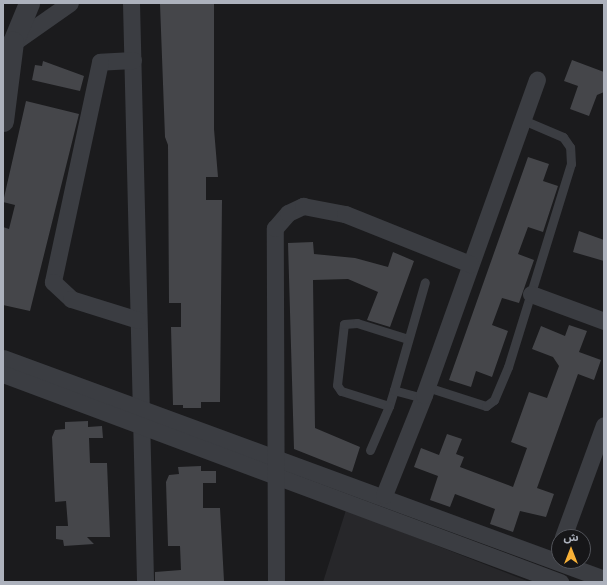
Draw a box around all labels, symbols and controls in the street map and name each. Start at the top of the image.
north arrow [551,529,591,569]
text: ش [563,531,579,544]

